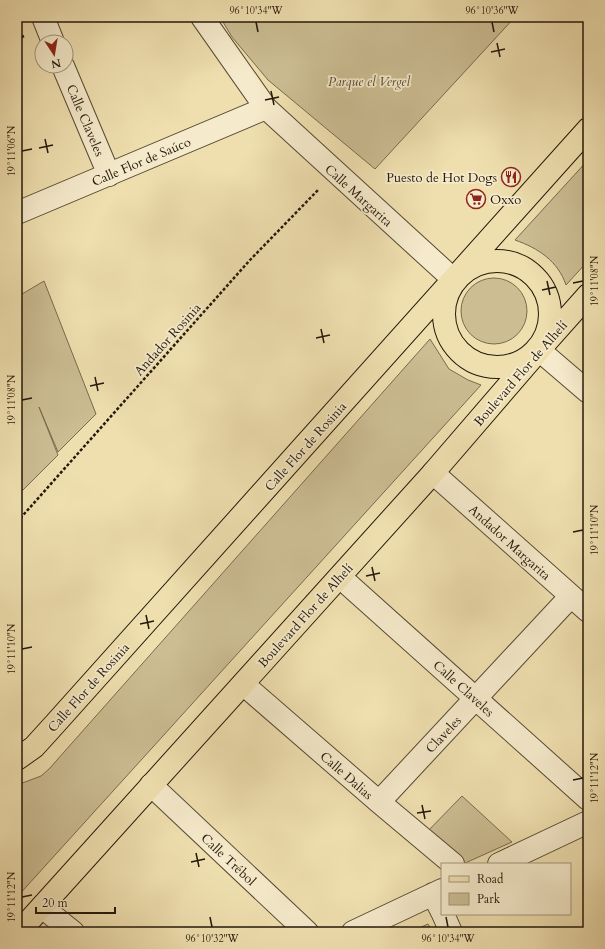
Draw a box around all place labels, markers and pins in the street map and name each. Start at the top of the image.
restaurant icon: Puesto de Hot Dogs [500,166,522,188]
place label: Puesto de Hot Dogs [386,169,497,187]
supermarket icon: Oxxo [465,188,487,210]
place label: Oxxo [490,191,521,209]

